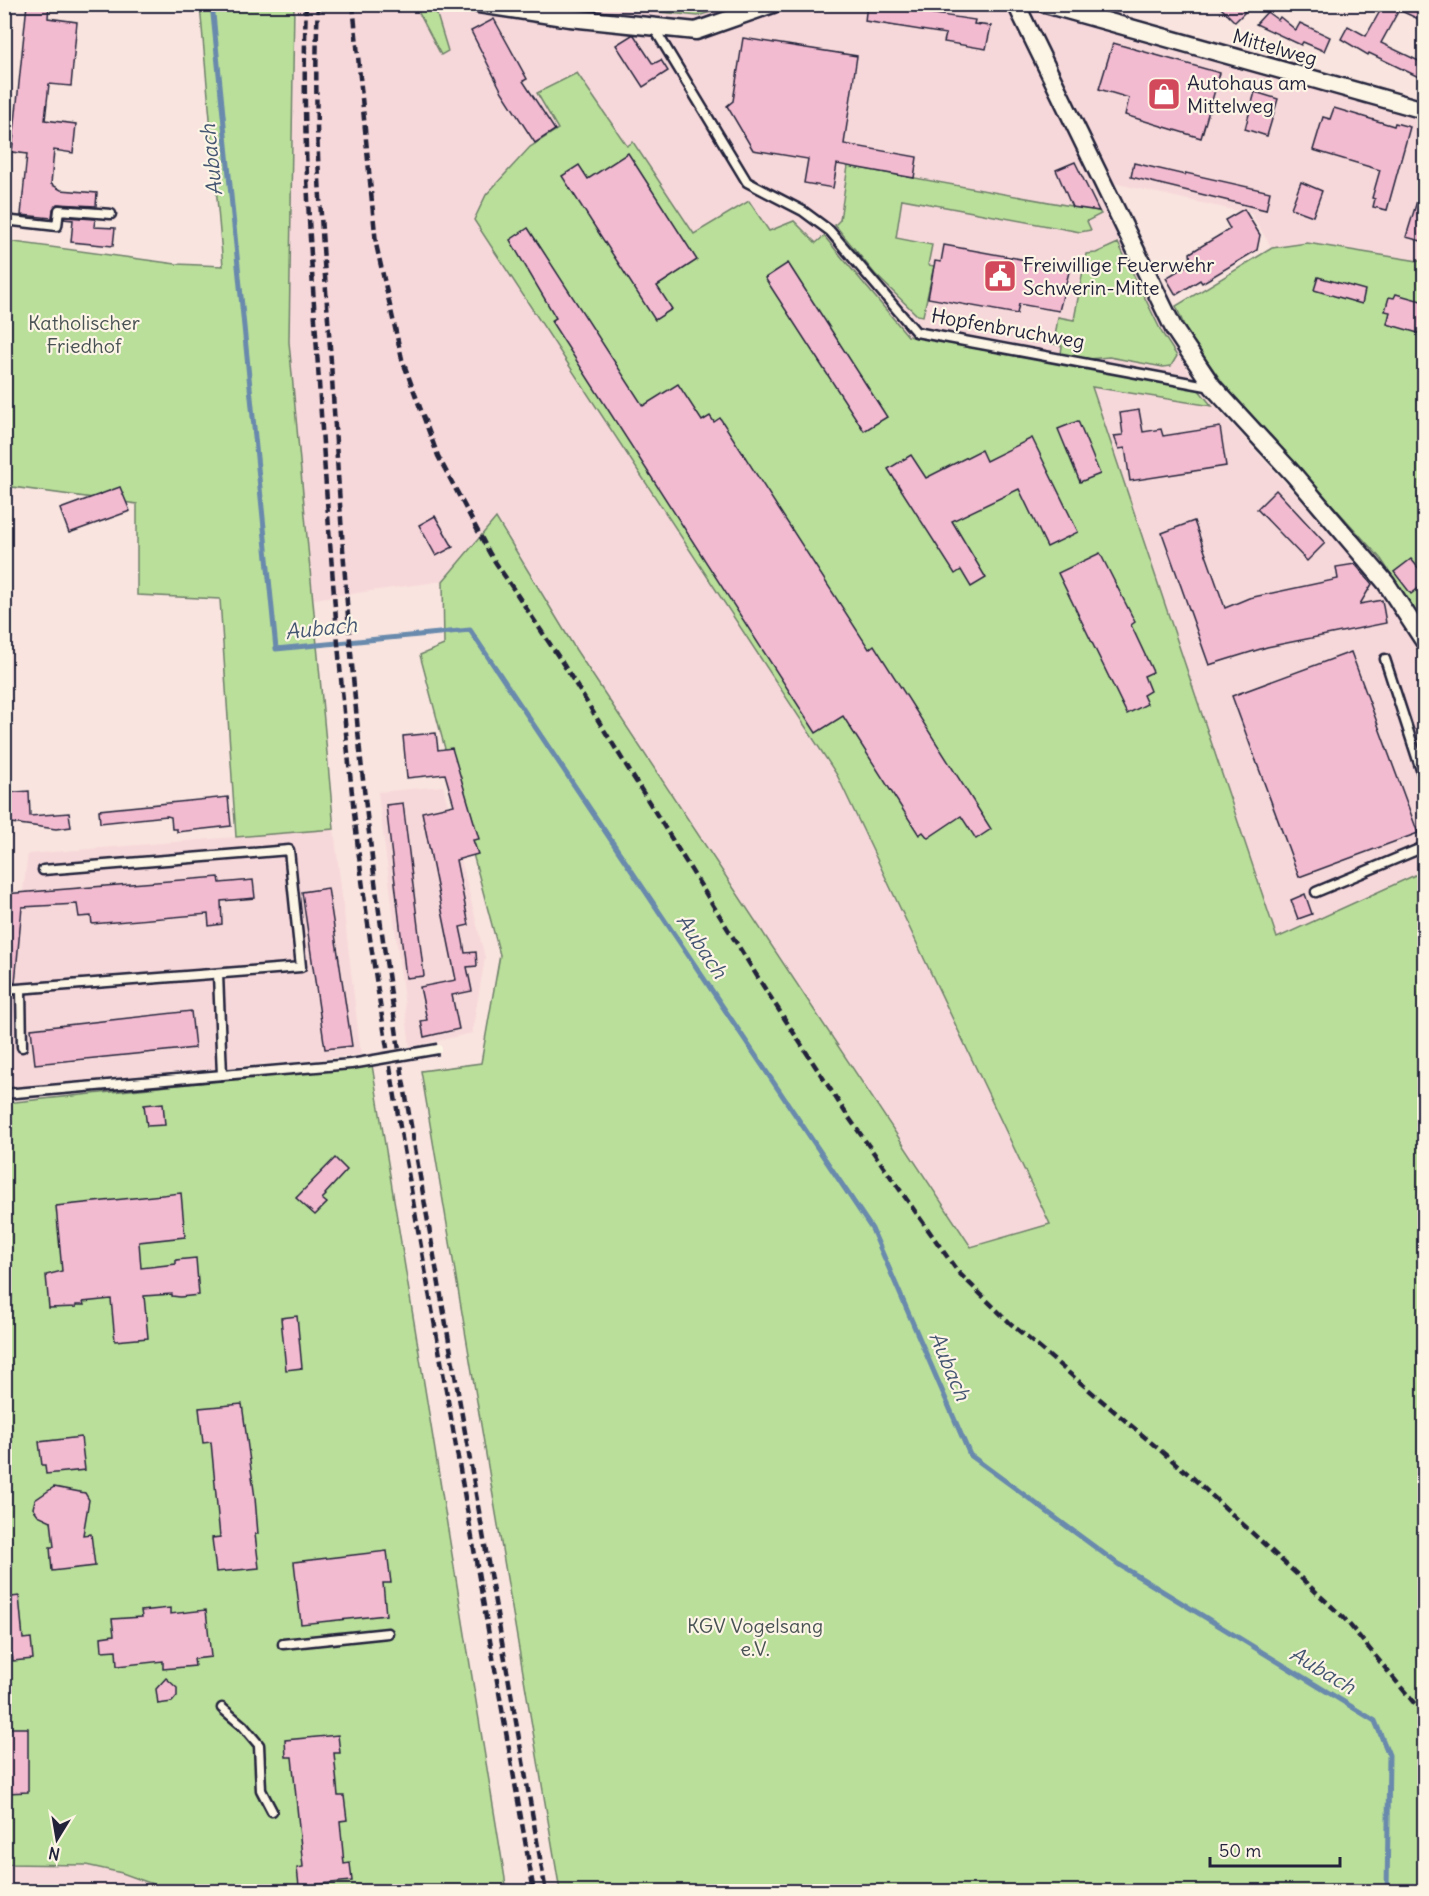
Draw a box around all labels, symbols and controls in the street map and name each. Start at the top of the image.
street label: Mittelweg [1230,23,1320,71]
place label: Autohaus am Mittelweg [1187,70,1307,118]
shop icon: Autohaus am Mittelweg [1146,76,1182,112]
water label: Aubach [194,122,228,197]
place label: Freiwillige Feuerwehr Schwerin-Mitte [1023,252,1214,300]
public building icon: Freiwillige Feuerwehr Schwerin-Mitte [982,258,1018,294]
street label: Hopfenbruchweg [929,302,1087,354]
park label: Katholischer Friedhof [28,310,140,358]
water label: Aubach [284,611,359,645]
water label: Aubach [671,909,734,984]
water label: Aubach [924,1328,977,1405]
park label: KGV Vogelsang e.V. [687,1613,823,1661]
water label: Aubach [1285,1640,1362,1701]
north arrow [27,1809,87,1869]
scale bar [1210,1830,1340,1868]
text: 50 m [1219,1839,1261,1862]
text: N [47,1843,61,1865]

